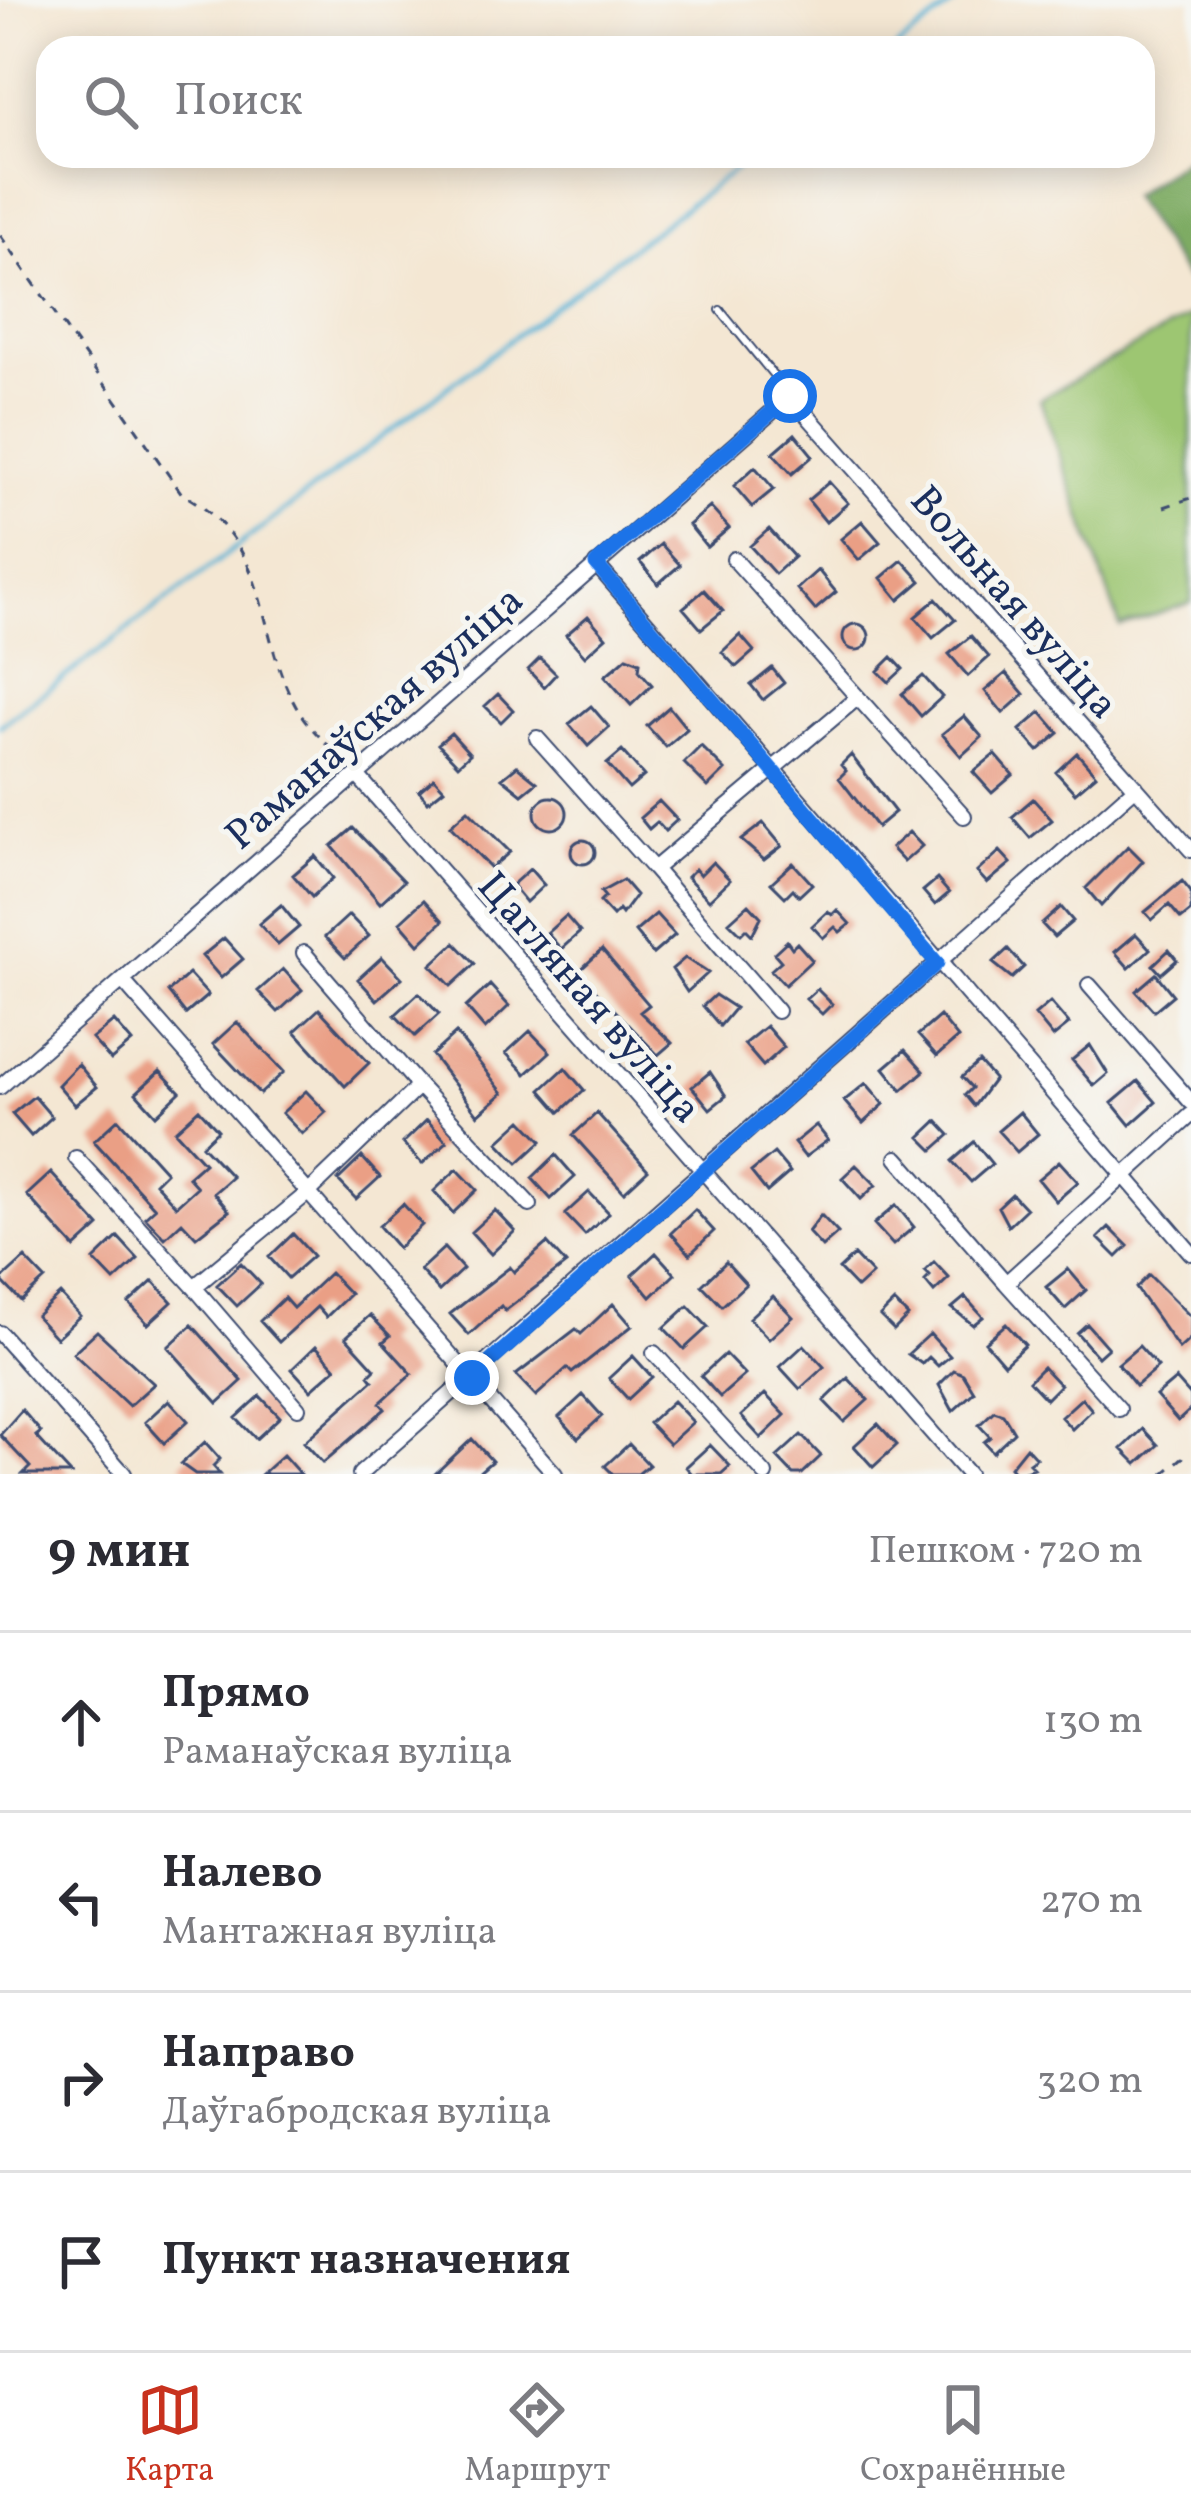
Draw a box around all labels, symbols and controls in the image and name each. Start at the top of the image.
search box [36,36,1155,168]
icon: search [78,69,144,135]
text: Поиск [174,71,303,134]
route start [763,369,817,423]
street label: Вольная вуліца [894,474,1131,734]
street label: Раманаўская вуліца [214,573,538,866]
street label: Цагляная вуліца [462,860,714,1138]
route end [445,1351,499,1405]
text: 9 мин [48,1517,191,1588]
text: Пешком · 720 m [868,1525,1143,1579]
text: Прямо [162,1663,310,1726]
icon: ahead [48,1689,114,1755]
text: 130 m [1043,1695,1143,1749]
text: Раманаўская вуліца [162,1726,513,1780]
text: Налево [162,1843,323,1906]
icon: left [48,1869,114,1935]
text: 270 m [1040,1875,1143,1929]
text: Мантажная вуліца [162,1906,497,1960]
text: Направо [162,2023,355,2086]
icon: right [48,2049,114,2115]
text: 320 m [1037,2055,1143,2109]
text: Даўгабродская вуліца [162,2086,552,2140]
icon: arrive [48,2229,114,2295]
text: Пункт назначения [162,2230,571,2293]
tab: Карта [125,2377,215,2495]
tab: Маршрут [465,2377,610,2495]
tab: Сохранённые [860,2377,1066,2495]

